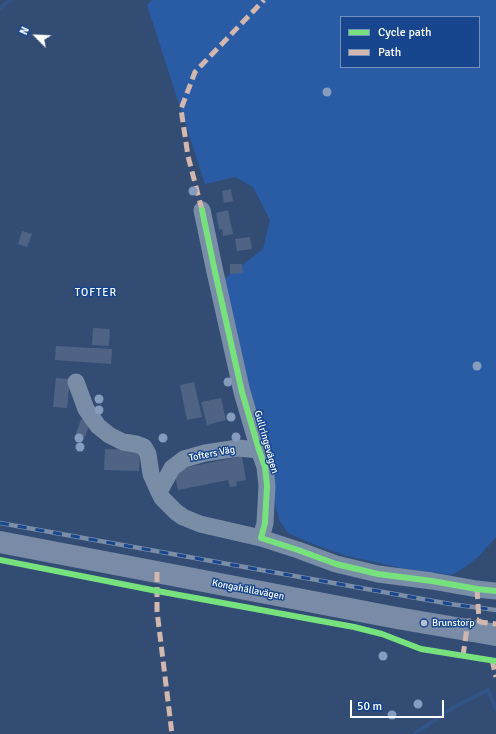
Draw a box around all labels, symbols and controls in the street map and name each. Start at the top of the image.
north arrow [16,16,56,56]
legend [340,16,480,68]
text: N [17,25,32,37]
text: Cycle path [378,25,431,40]
text: Path [378,45,401,60]
district label: TOFTER [75,286,117,300]
street label: Gullringevägen [251,409,281,475]
street label: Tofters Väg [188,444,236,464]
street label: Kongahällavägen [211,577,285,603]
place label: Brunstorp [432,617,474,629]
marker: Brunstorp [419,618,429,628]
scale bar [352,692,446,718]
text: 50 m [357,699,382,714]

